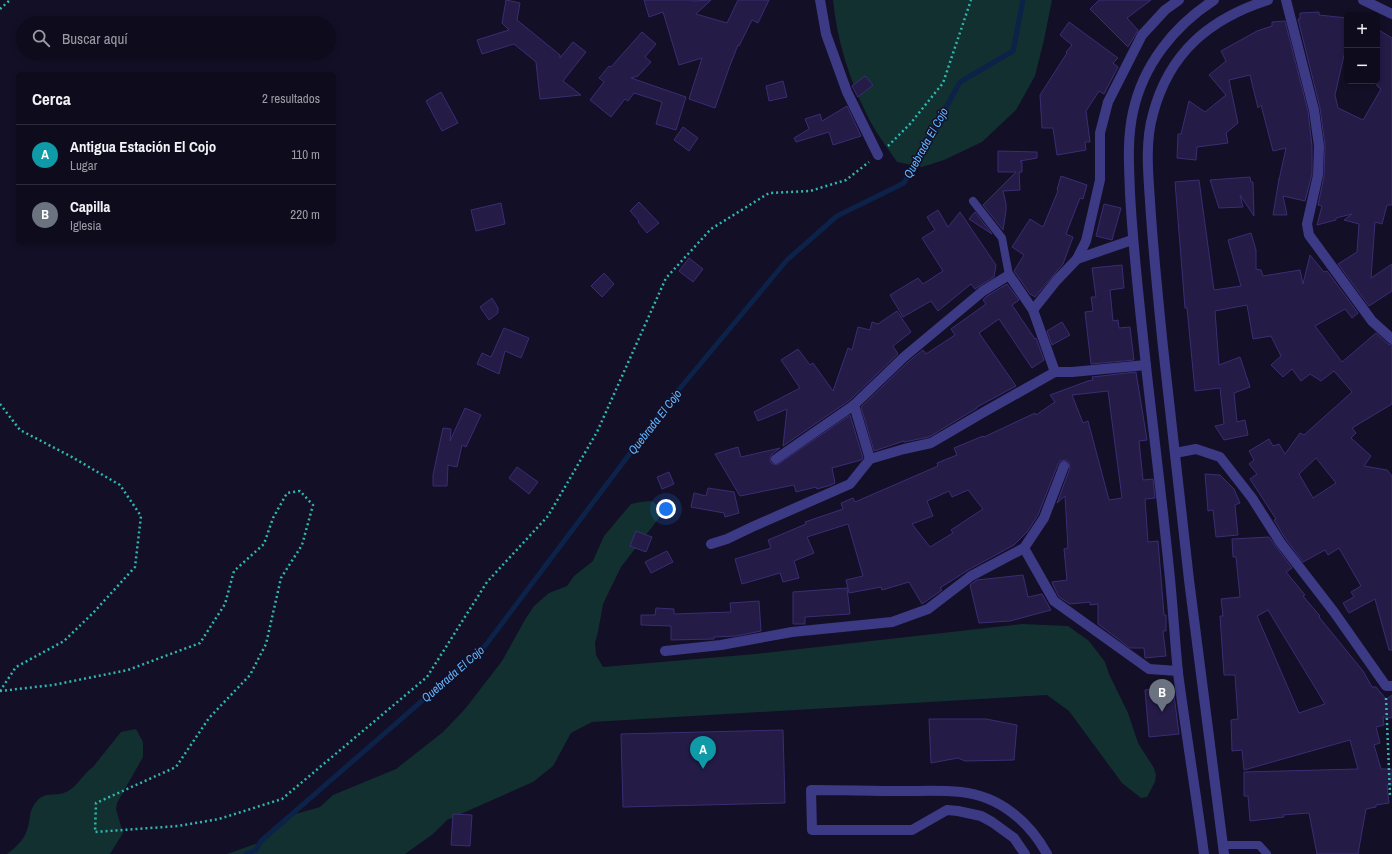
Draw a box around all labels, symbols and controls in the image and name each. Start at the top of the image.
map controls [1344,12,1380,84]
button: + [1344,12,1380,48]
search box [16,16,336,60]
icon: search [30,27,52,49]
text: Buscar aquí [62,28,128,49]
button: − [1344,48,1380,84]
text: Cerca [32,87,71,110]
text: 2 resultados [262,90,320,107]
water label: Quebrada El Cojo [900,104,952,181]
text: Antigua Estación El Cojo [70,136,216,157]
text: A [41,146,49,163]
text: 110 m [291,146,320,163]
text: Lugar [70,157,97,174]
text: Capilla [70,196,110,217]
text: B [41,206,49,223]
text: 220 m [290,206,320,223]
text: Iglesia [70,217,101,234]
water label: Quebrada El Cojo [625,386,686,458]
your location [656,499,676,519]
water label: Quebrada El Cojo [418,642,488,706]
pin: B [1149,679,1175,712]
pin: A [690,736,716,769]

